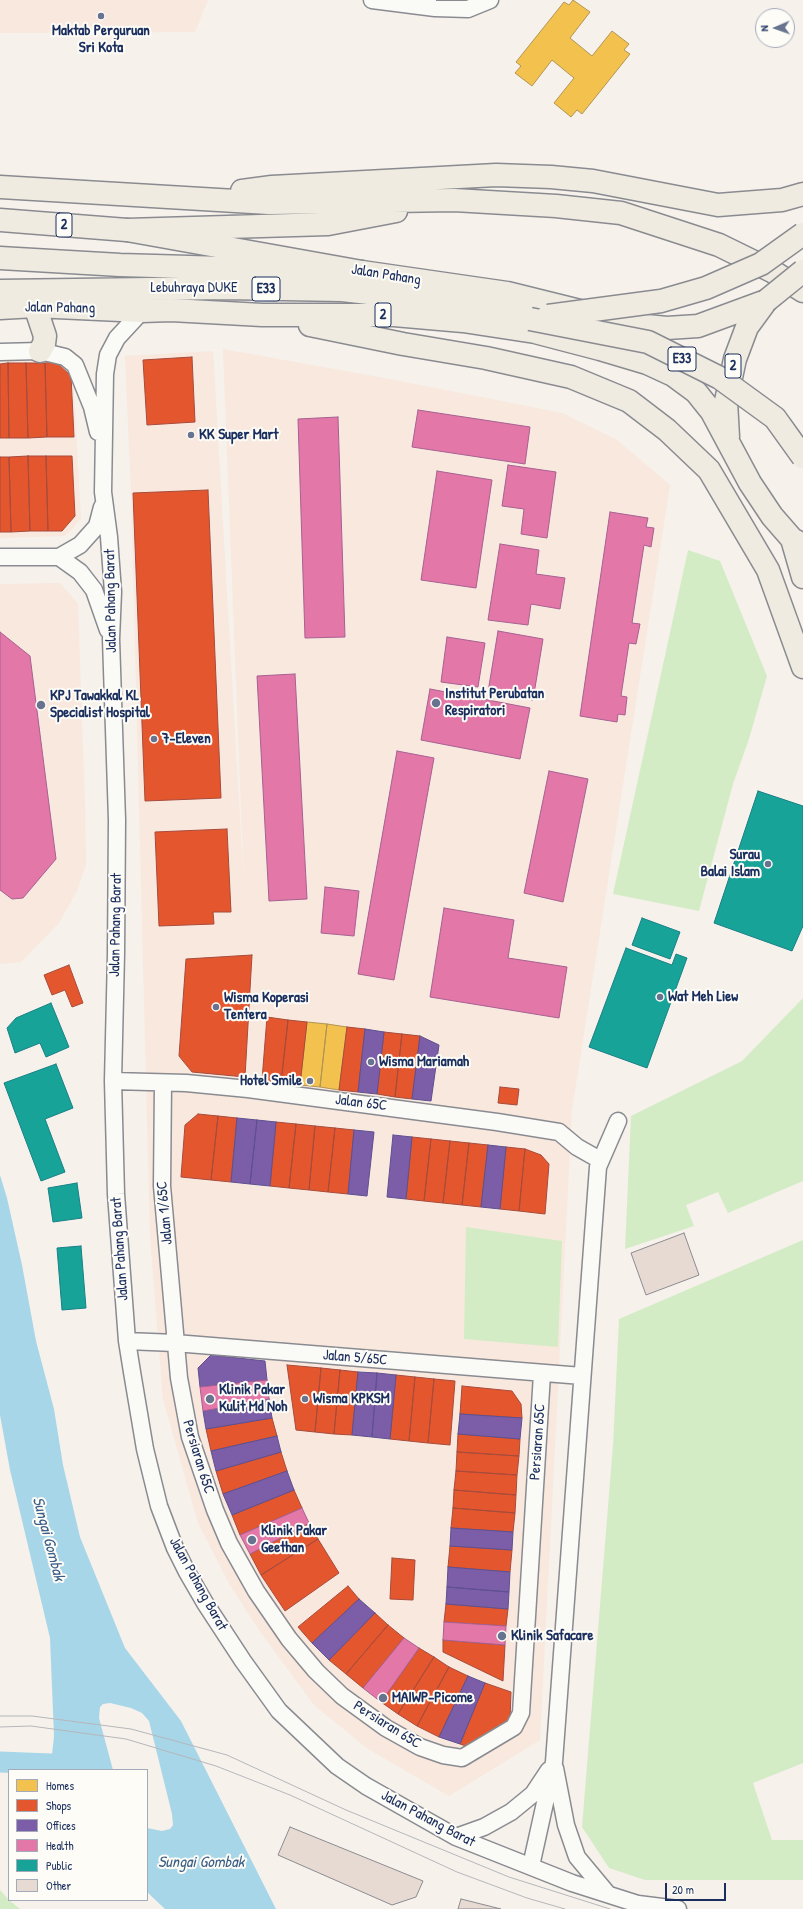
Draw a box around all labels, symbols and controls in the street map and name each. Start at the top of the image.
north arrow [755,8,795,48]
marker: Maktab Perguruan Sri Kota [96,11,106,21]
place label: Maktab Perguruan Sri Kota [52,22,150,57]
text: N [757,25,771,32]
road number: 2 [56,213,72,237]
street label: Jalan Pahang [350,261,422,289]
road number: E33 [252,277,280,301]
street label: Lebuhraya DUKE [150,279,238,297]
street label: Jalan Pahang [25,298,95,318]
road number: 2 [375,303,391,327]
road number: E33 [668,347,696,371]
road number: 2 [725,354,741,378]
place label: KK Super Mart [199,426,278,444]
marker: KK Super Mart [186,430,196,440]
street label: Jalan Pahang Barat [101,549,121,653]
place label: Institut Perubatan Respiratori [445,685,544,720]
place label: KPJ Tawakkal KL Specialist Hospital [50,687,150,722]
marker: Institut Perubatan Respiratori [430,697,442,709]
marker: KPJ Tawakkal KL Specialist Hospital [35,699,47,711]
place label: 7-Eleven [162,730,211,748]
marker: 7-Eleven [149,734,159,744]
place label: Surau Balai Islam [700,846,760,881]
marker: Surau Balai Islam [763,859,773,869]
street label: Jalan Pahang Barat [106,873,126,977]
place label: Wat Meh Liew [668,988,738,1006]
place label: Wisma Koperasi Tentera [224,989,309,1024]
marker: Wat Meh Liew [655,992,665,1002]
marker: Wisma Koperasi Tentera [211,1002,221,1012]
place label: Wisma Mariamah [379,1053,469,1071]
marker: Wisma Mariamah [366,1057,376,1067]
place label: Hotel Smile [240,1072,302,1090]
marker: Hotel Smile [305,1076,315,1086]
street label: Jalan 65C [334,1091,388,1115]
street label: Jalan 1/65C [153,1180,177,1246]
street label: Jalan Pahang Barat [107,1196,133,1302]
street label: Jalan 5/65C [322,1346,388,1370]
place label: Klinik Pakar Kulit Md Noh [219,1381,287,1416]
place label: Wisma KPKSM [313,1390,390,1408]
marker: Klinik Pakar Kulit Md Noh [204,1393,216,1405]
marker: Wisma KPKSM [300,1394,310,1404]
street label: Persiaran 65C [526,1403,550,1481]
street label: Persiaran 65C [178,1418,218,1496]
water label: Sungai Gombak [28,1495,68,1583]
place label: Klinik Pakar Geethan [261,1522,327,1557]
street label: Jalan Pahang Barat [165,1534,231,1634]
marker: Klinik Pakar Geethan [246,1534,258,1546]
place label: Klinik Safacare [511,1627,593,1645]
marker: Klinik Safacare [496,1630,508,1642]
place label: MAIWP-Picome [392,1689,473,1707]
marker: MAIWP-Picome [377,1692,389,1704]
street label: Persiaran 65C [350,1697,424,1753]
legend [8,1769,148,1901]
text: Homes [46,1777,74,1794]
street label: Jalan Pahang Barat [378,1787,478,1851]
text: Shops [46,1797,71,1814]
text: Offices [46,1817,76,1834]
text: Health [46,1837,73,1854]
water label: Sungai Gombak [158,1853,244,1873]
text: Public [46,1857,72,1874]
scale bar [667,1875,728,1901]
text: Other [46,1877,71,1894]
text: 20 m [672,1881,694,1898]

